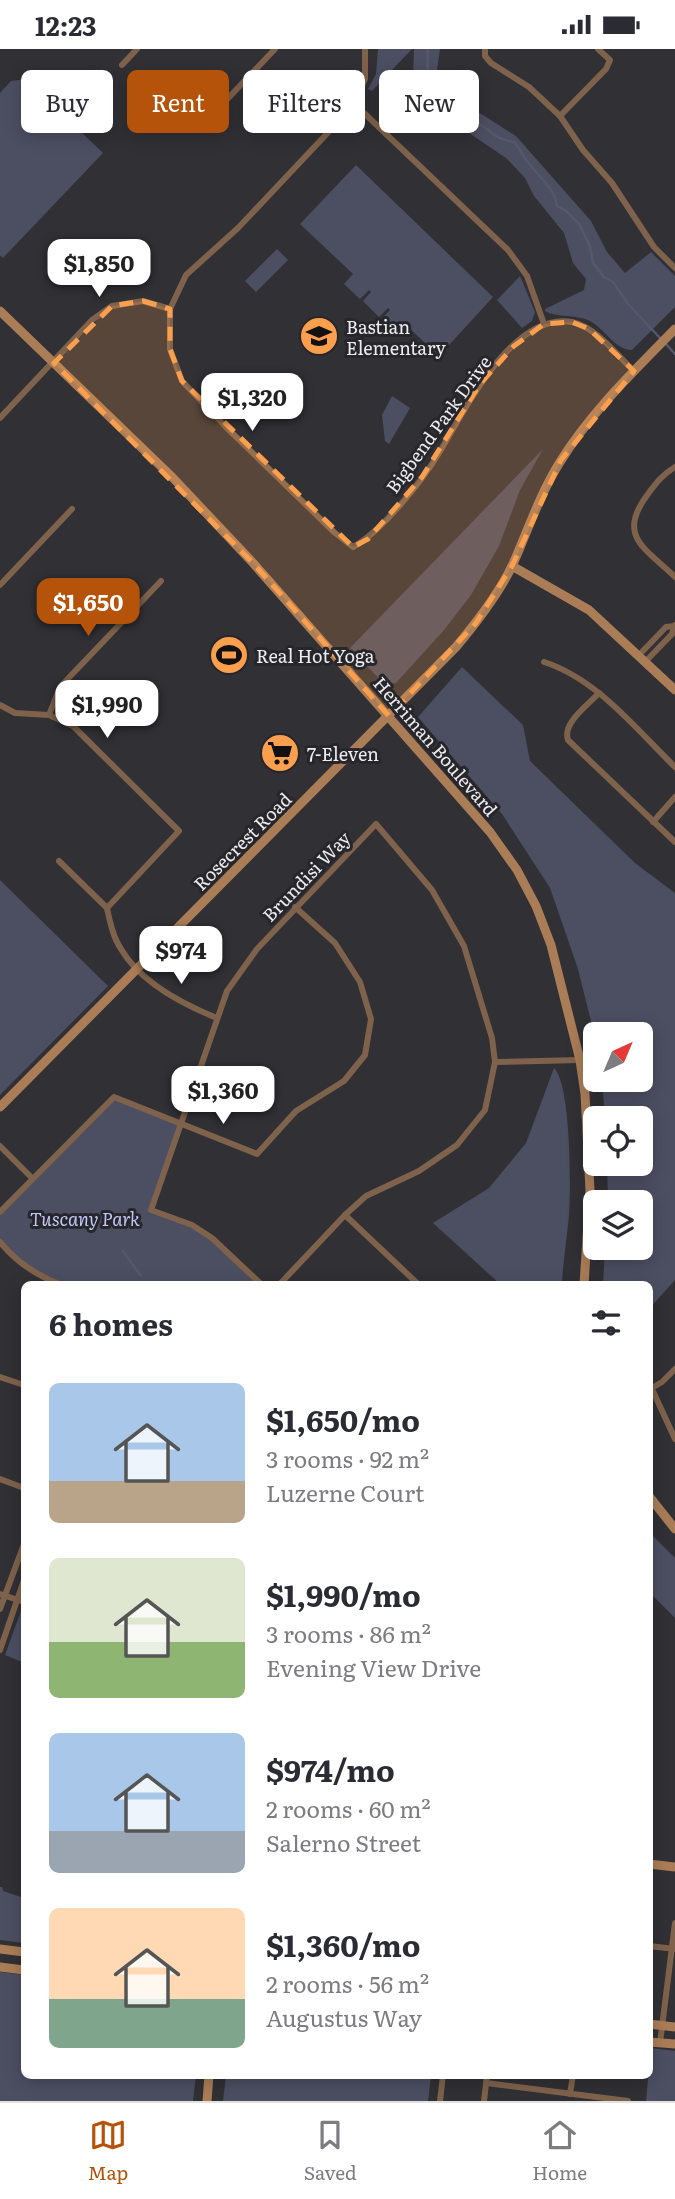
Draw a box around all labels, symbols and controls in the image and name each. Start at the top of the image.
text: 12:23 [35,5,97,44]
chip: Buy [21,70,113,133]
chip: Rent [127,70,229,133]
chip: Filters [243,70,365,133]
chip: New [379,70,479,133]
pin: $1,850 [42,239,156,299]
text: $1,850 [64,245,134,279]
place label: Bastian Elementary [346,313,446,361]
school or university icon: Bastian Elementary [298,315,340,357]
street label: Bigbend Park Drive [379,350,497,498]
pin: $1,320 [195,373,309,433]
text: $1,320 [217,379,287,413]
pin: $1,650 [31,579,145,638]
text: $1,650 [53,584,123,618]
sports icon: Real Hot Yoga [208,634,250,676]
place label: Real Hot Yoga [256,642,375,669]
street label: Herriman Boulevard [368,670,504,822]
pin: $1,990 [50,681,164,740]
text: $1,990 [71,686,143,720]
supermarket icon: 7-Eleven [259,732,301,774]
place label: 7-Eleven [307,740,379,767]
street label: Rosecrest Road [187,786,297,896]
street label: Brundisi Way [256,824,357,927]
pin: $974 [140,927,222,986]
text: $974 [155,932,207,966]
north arrow [583,1022,653,1092]
map controls [583,1022,653,1260]
pin: $1,360 [166,1067,280,1126]
text: $1,360 [187,1072,259,1106]
button: locate [583,1106,653,1176]
button: layers [583,1190,653,1260]
park label: Tuscany Park [30,1205,140,1232]
text: 6 homes [49,1301,173,1345]
icon: filters [587,1304,625,1342]
text: $1,650/mo [266,1397,420,1441]
icon: home [105,1411,189,1495]
text: 3 rooms · 92 m² [266,1441,429,1475]
text: Luzerne Court [266,1475,424,1509]
text: $1,990/mo [266,1572,421,1616]
icon: home [105,1586,189,1670]
text: 3 rooms · 86 m² [266,1616,431,1650]
text: Evening View Drive [266,1650,481,1684]
text: $974/mo [266,1747,395,1791]
icon: home [105,1761,189,1845]
text: 2 rooms · 60 m² [266,1791,431,1825]
text: Salerno Street [266,1825,421,1859]
text: $1,360/mo [266,1922,420,1966]
icon: home [105,1936,189,2020]
text: 2 rooms · 56 m² [266,1966,429,2000]
text: Augustus Way [266,2000,422,2034]
tab: Map [88,2116,128,2186]
tab: Saved [304,2116,357,2186]
tab: Home [532,2116,587,2186]

